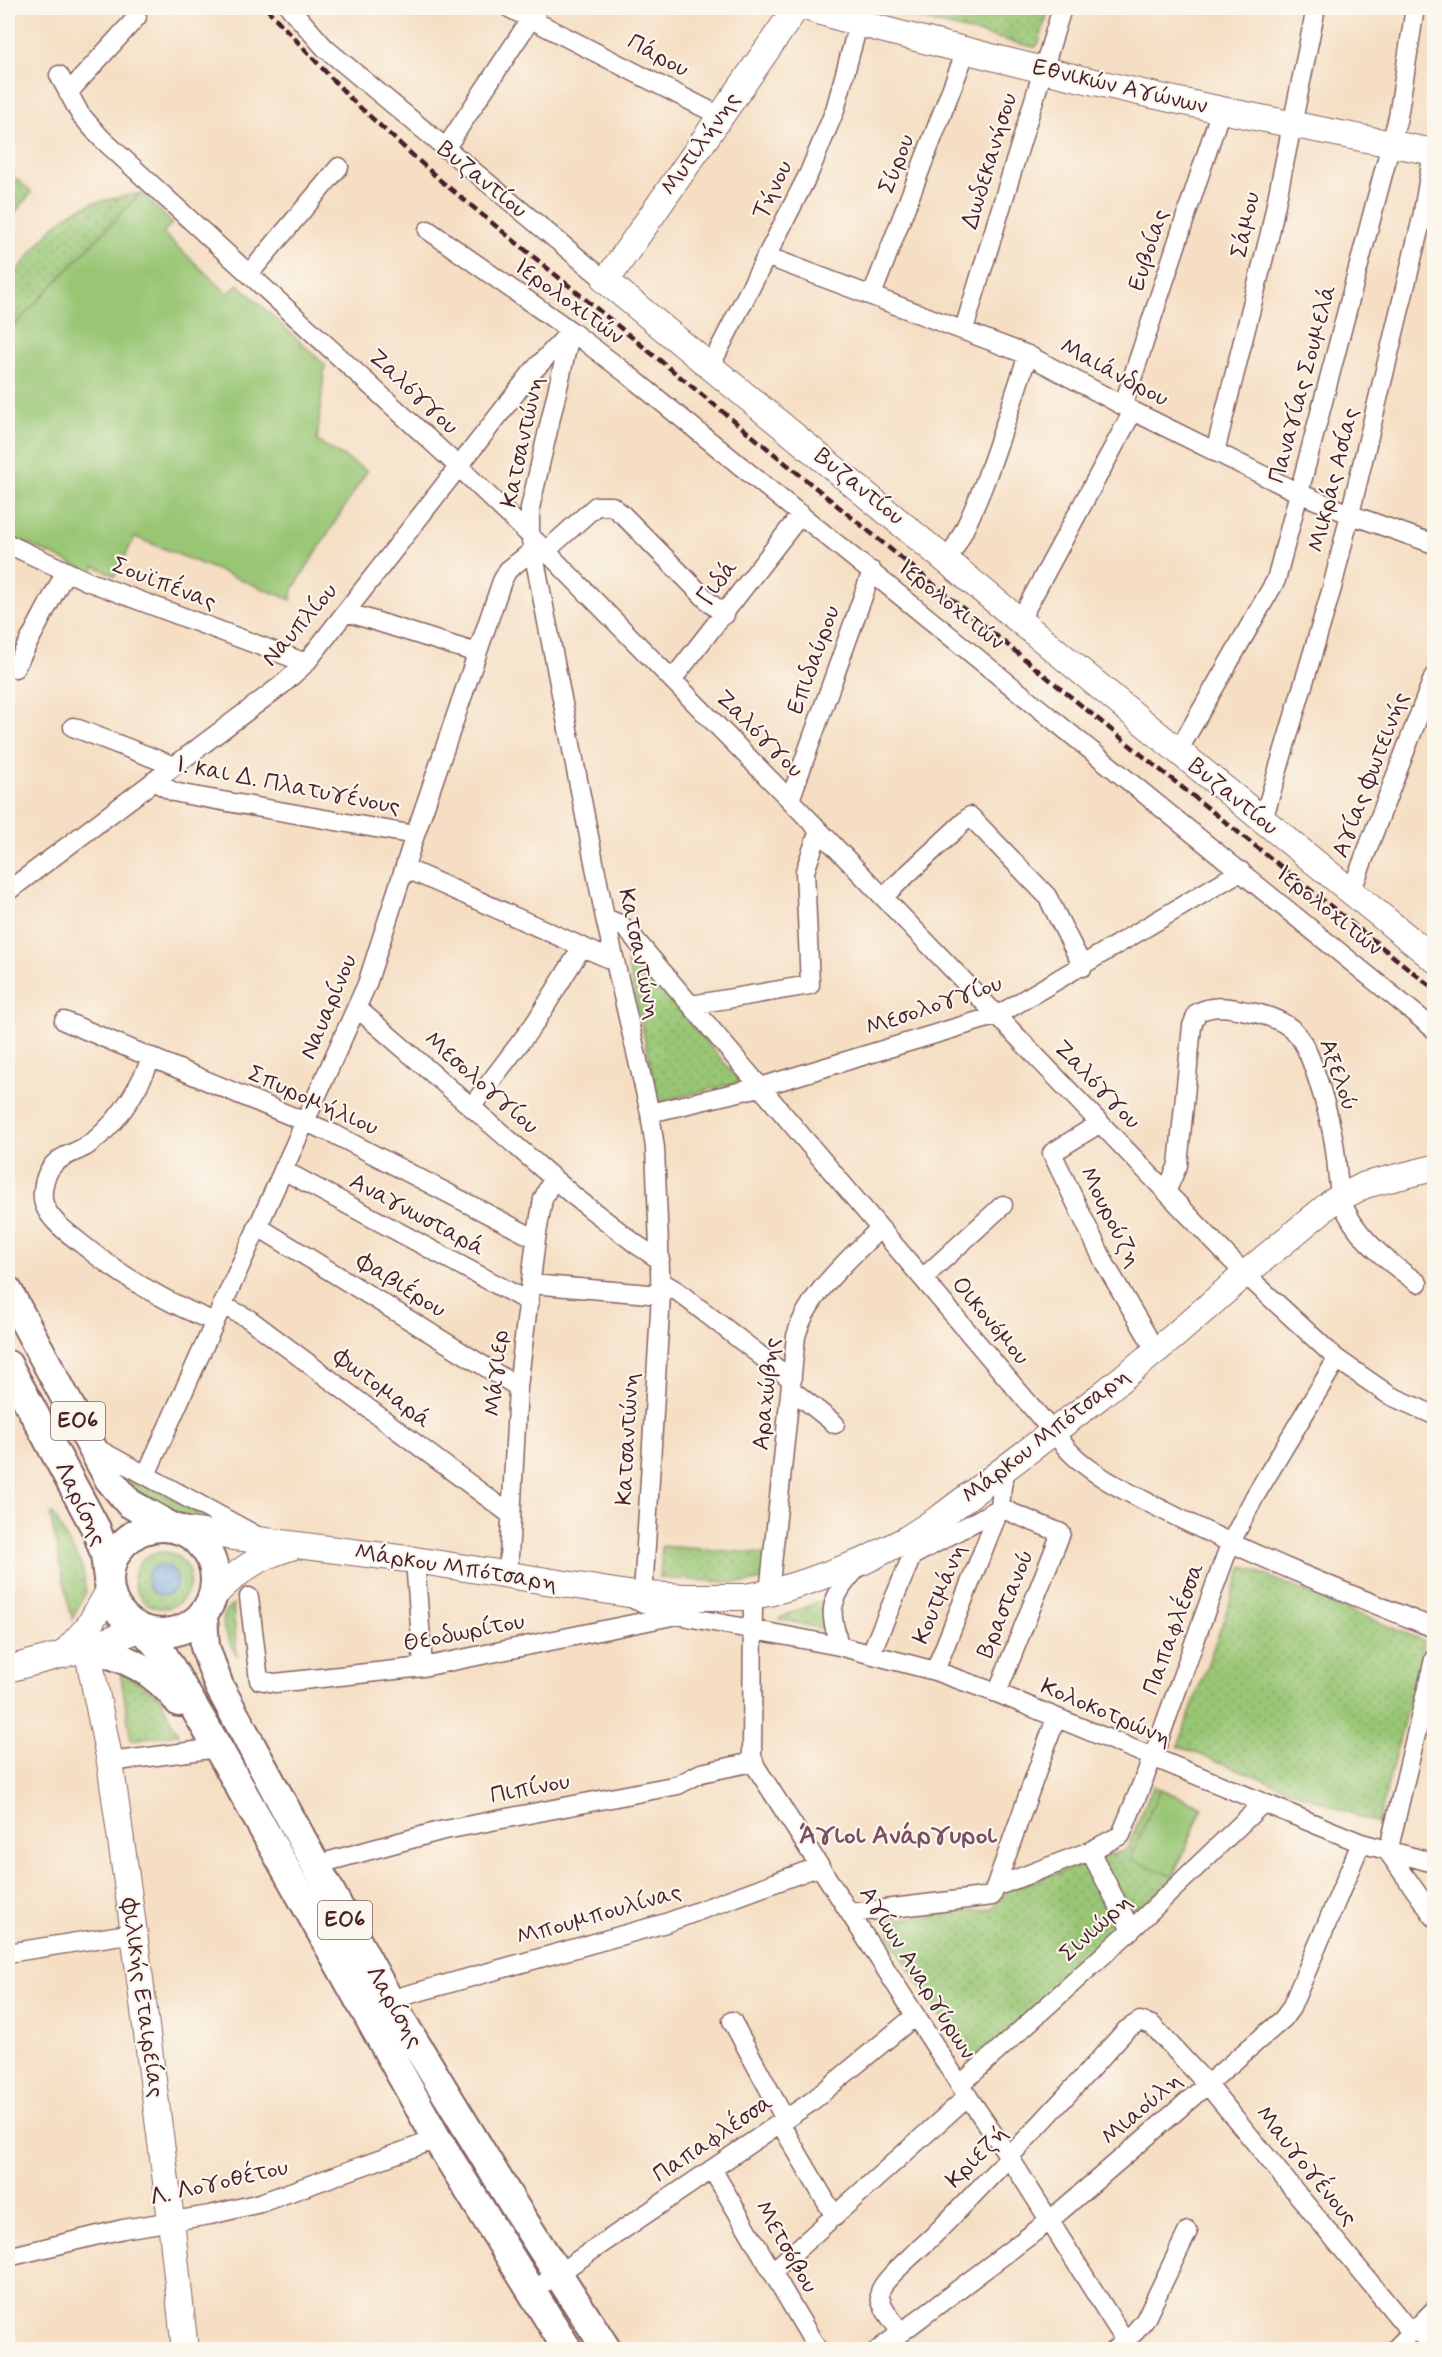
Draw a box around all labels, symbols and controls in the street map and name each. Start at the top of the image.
street label: Πάρου [622,27,694,85]
street label: Εθνικών Αγώνων [1029,52,1211,122]
street label: Μυτιλήνης [654,86,748,202]
street label: Δωδεκανήσου [955,89,1025,233]
street label: Σύρου [872,130,923,198]
street label: Βυζαντίου [430,134,534,226]
street label: Τήνου [745,155,801,225]
street label: Σάμου [1224,189,1268,261]
street label: Ευβοίας [1121,205,1177,295]
street label: Ιερολοχιτών [508,252,630,352]
street label: Παναγίας Σουμελά [1262,281,1344,487]
street label: Μαιάνδρου [1054,331,1174,415]
street label: Ζαλόγγου [361,342,465,442]
street label: Κατσαντώνη [494,374,552,510]
street label: Μικράς Ασίας [1301,404,1367,556]
street label: Βυζαντίου [807,441,911,533]
street label: Σουϊπένας [107,549,221,618]
street label: Ιερολοχιτών [891,553,1011,657]
street label: Γιδά [691,554,745,612]
street label: Ναυπλίου [255,577,345,673]
street label: Επιδαύρου [780,601,848,719]
street label: Ζαλόγγου [708,683,810,785]
street label: Αγίας Φωτεινής [1325,688,1417,862]
street label: Ι. και Δ. Πλατυγένους [173,748,403,823]
street label: Βυζαντίου [1181,751,1285,843]
street label: Ιερολοχιτών [1269,859,1389,963]
street label: Κατσαντώνη [610,886,668,1022]
street label: Ναυαρίνου [293,949,365,1064]
street label: Μεσολογγίου [861,968,1007,1044]
street label: Μεσολογγίου [417,1024,545,1142]
street label: Ζαλόγγου [1047,1034,1148,1137]
street label: Αξελού [1311,1035,1365,1115]
street label: Σπυρομήλιου [243,1058,383,1144]
street label: Μουρούζη [1071,1161,1149,1273]
street label: Αναγνωσταρά [344,1166,490,1264]
street label: Φαβιέρου [350,1245,452,1326]
street label: Οικονόμου [944,1270,1036,1372]
street label: Μάγιερ [478,1328,516,1418]
street label: Αραχώβης [746,1336,788,1452]
street label: Φωτομαρά [326,1341,437,1436]
street label: Μάρκου Μπότσαρη [956,1361,1136,1511]
street label: Κατσαντώνη [609,1372,647,1506]
road number: ΕΟ6 [51,1402,105,1440]
street label: Λαρίσης [46,1457,114,1551]
street label: Μάρκου Μπότσαρη [352,1537,560,1599]
street label: Κουτμάνη [906,1539,974,1649]
street label: Βραστανού [970,1545,1042,1663]
street label: Παπαφλέσσα [1135,1558,1212,1699]
street label: Θεοδωρίτου [401,1606,528,1660]
street label: Κολοκοτρώνη [1036,1671,1176,1755]
street label: Πιπίνου [487,1766,573,1812]
district label: Άγιοι Ανάργυροι [799,1819,997,1853]
street label: Μπουμπουλίνας [513,1877,685,1953]
street label: Αγίων Αναργύρων [851,1881,983,2065]
street label: Σινιώρη [1053,1887,1139,1969]
street label: Φιλικής Εταιρείας [113,1895,171,2100]
road number: ΕΟ6 [318,1901,372,1939]
street label: Λαρίσης [358,1960,430,2054]
street label: Μιαούλη [1095,2065,1189,2153]
street label: Παπαφλέσσα [646,2087,779,2191]
street label: Μαυγογένους [1248,2099,1365,2233]
street label: Κριεζή [939,2119,1015,2195]
street label: Λ. Λογοθέτου [146,2151,291,2214]
street label: Μετσόβου [747,2195,825,2299]

